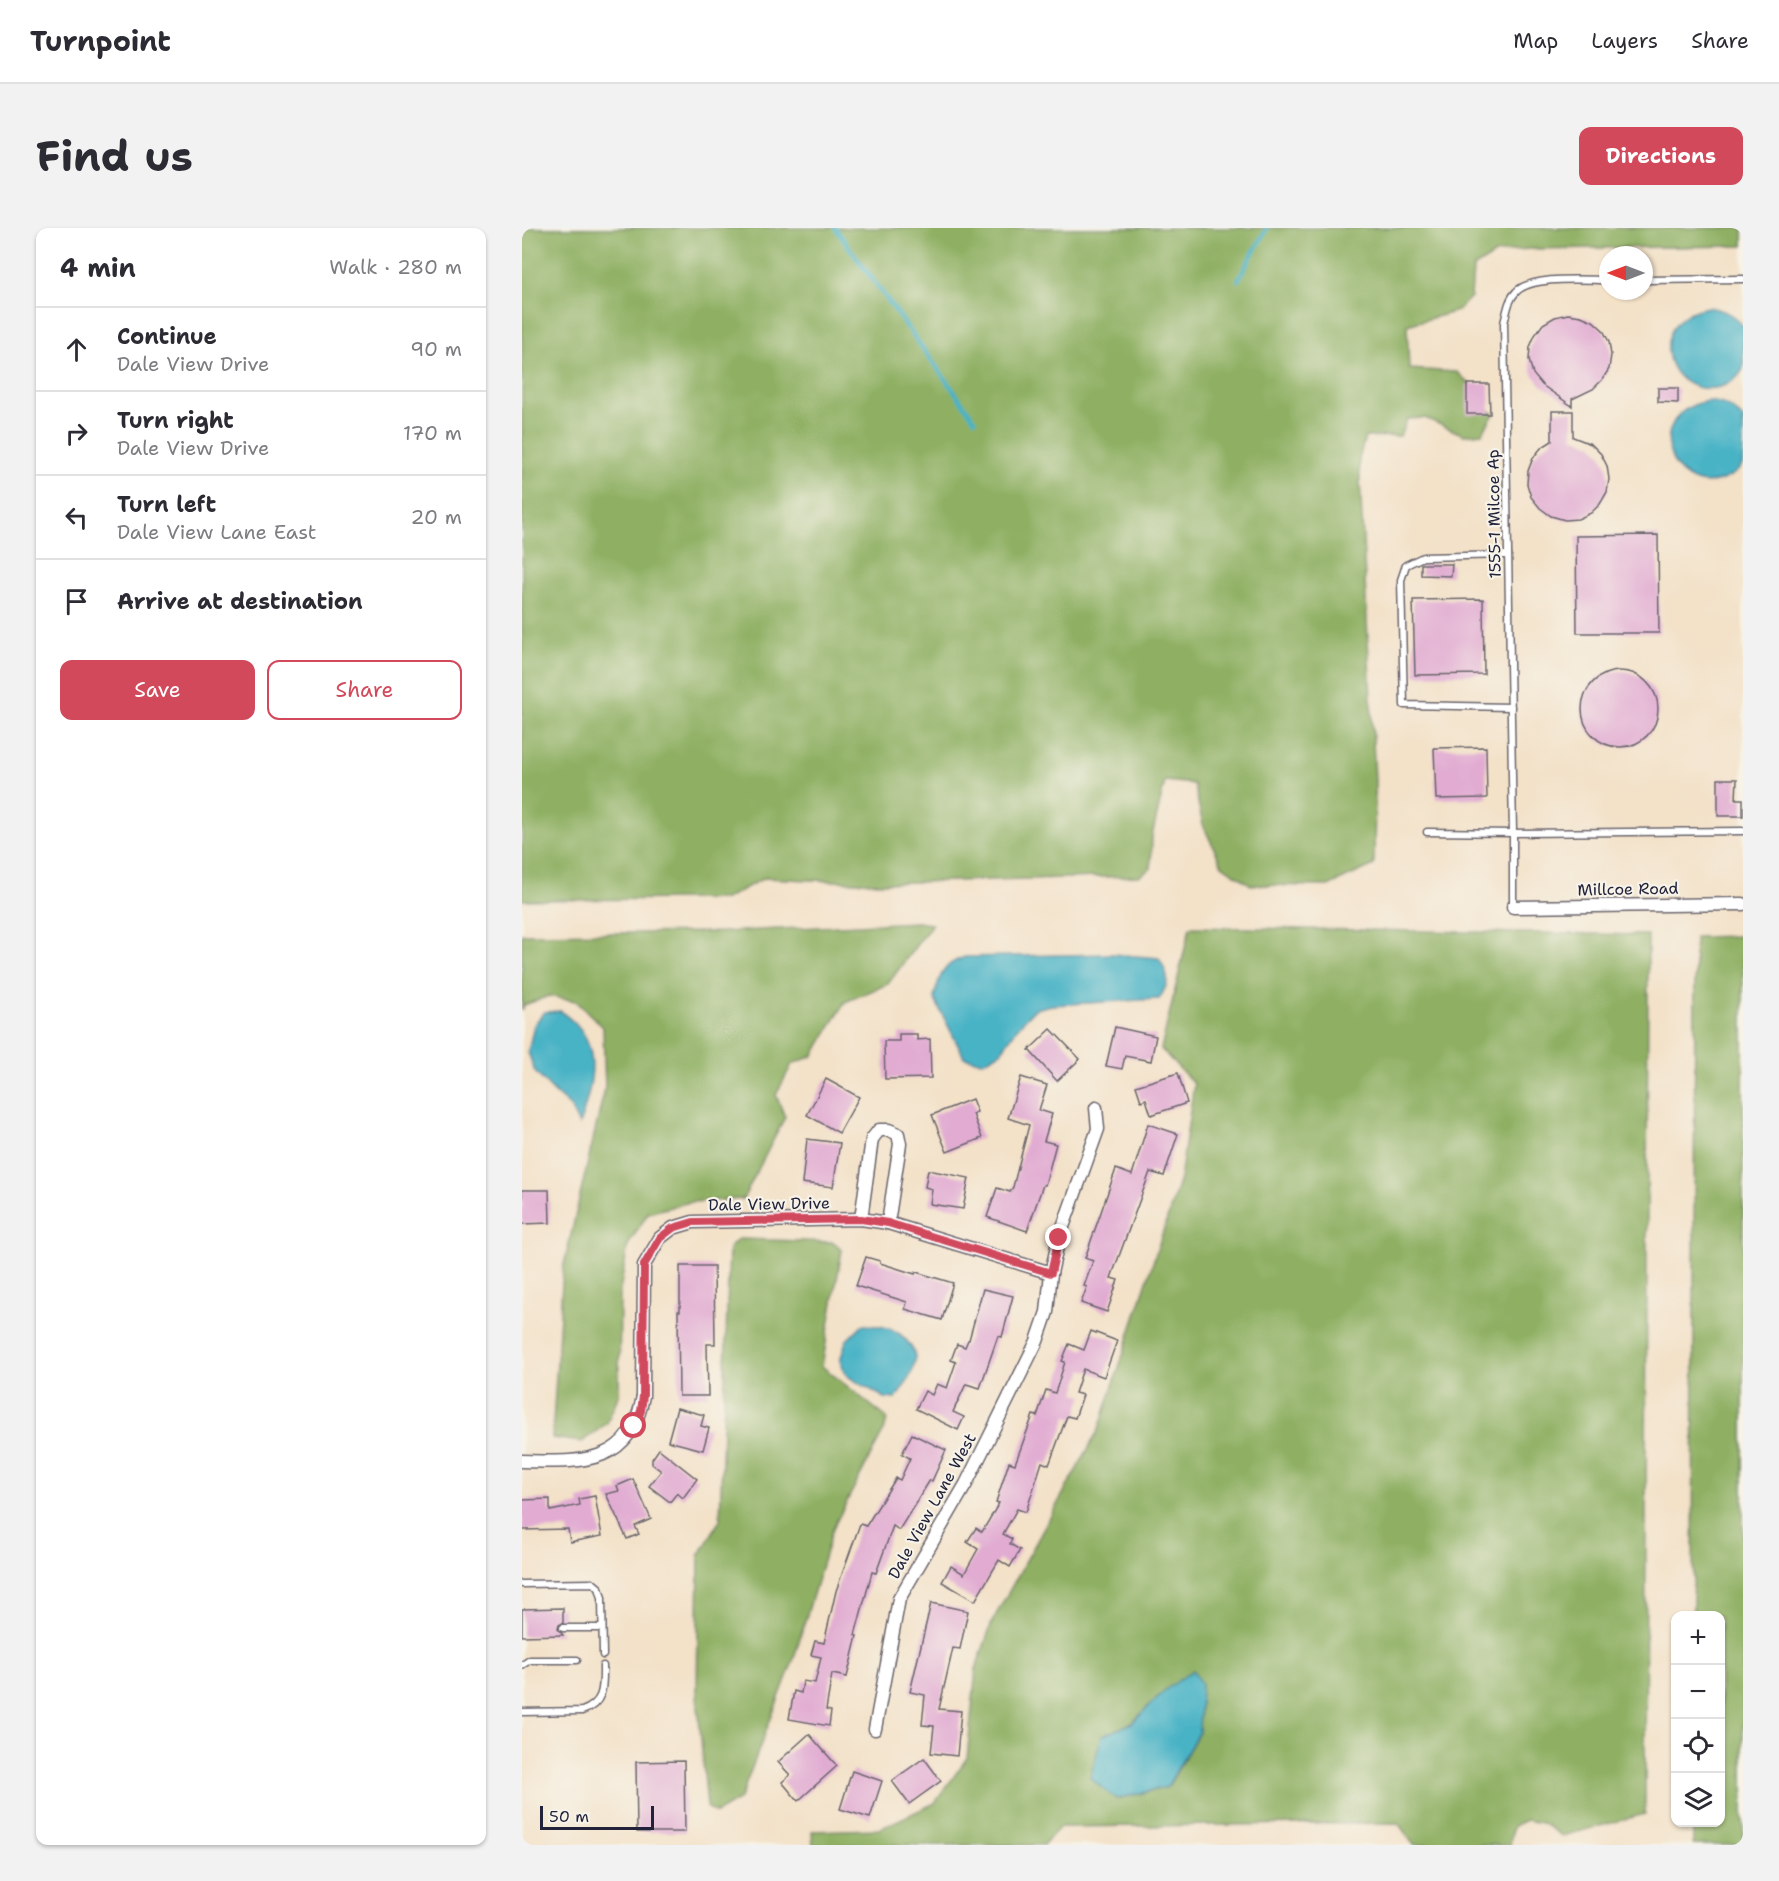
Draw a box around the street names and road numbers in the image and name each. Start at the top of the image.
street label: 1555-1 Milcoe Ap [1482,449,1506,579]
street label: Millcoe Road [1577,878,1679,900]
street label: Dale View Drive [708,1192,830,1216]
street label: Dale View Lane West [883,1429,981,1583]

